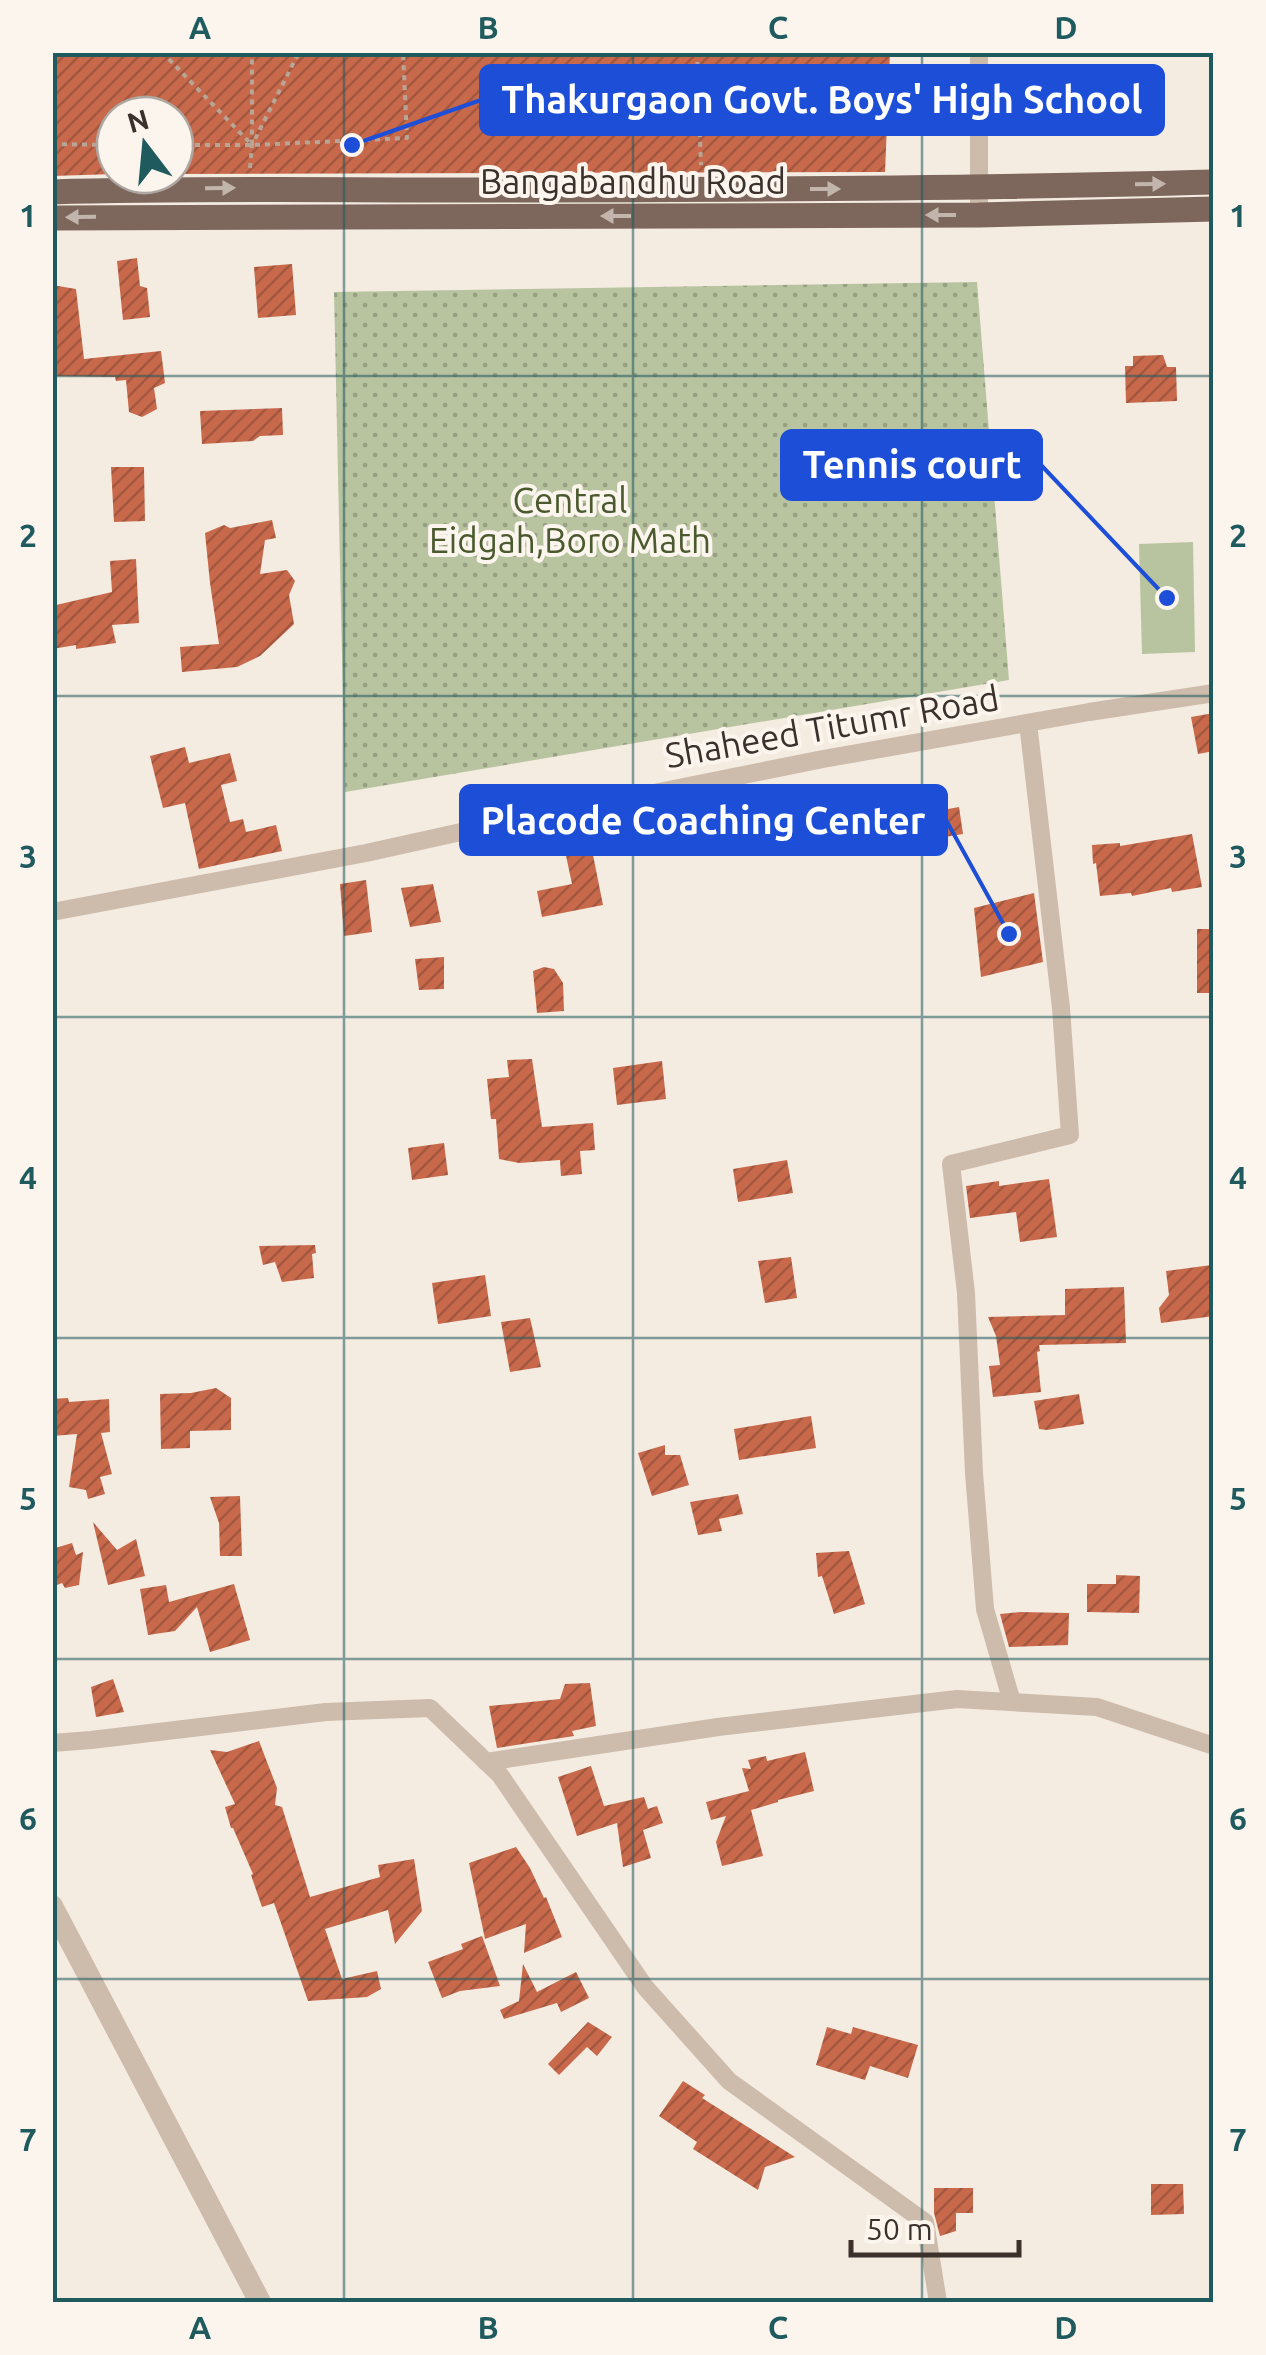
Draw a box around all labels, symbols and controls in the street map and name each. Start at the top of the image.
text: A [189,9,212,45]
text: B [477,9,499,45]
text: C [768,9,788,45]
text: D [1054,9,1078,45]
callout: Thakurgaon Govt. Boys' High School [481,66,1163,134]
text: Thakurgaon Govt. Boys' High School [501,78,1143,120]
north arrow [95,95,195,195]
text: N [124,103,152,138]
street label: Bangabandhu Road [480,161,786,201]
one-way arrow [1134,175,1166,191]
one-way arrow [204,180,236,196]
one-way arrow [809,181,841,197]
text: 1 [19,197,37,233]
text: 1 [1229,197,1247,233]
one-way arrow [925,207,957,223]
one-way arrow [600,208,632,224]
one-way arrow [65,210,97,226]
callout: Tennis court [782,431,1041,499]
text: Tennis court [802,443,1022,485]
park label: Central Eidgah,Boro Math [429,480,711,560]
text: 2 [19,517,37,553]
text: 2 [1229,517,1247,553]
street label: Shaheed Titumr Road [662,677,1002,775]
callout: Placode Coaching Center [461,786,946,854]
text: Placode Coaching Center [481,799,926,841]
text: 3 [19,838,37,874]
text: 3 [1229,838,1247,874]
text: 4 [19,1159,37,1195]
text: 4 [1229,1159,1247,1195]
text: 5 [19,1480,37,1516]
text: 5 [1229,1480,1247,1516]
text: 6 [19,1800,37,1836]
text: 6 [1229,1800,1247,1836]
text: 7 [19,2121,37,2157]
text: 7 [1229,2121,1247,2157]
scale bar [851,2195,1018,2257]
text: 50 m [866,2212,933,2246]
text: A [189,2309,212,2345]
text: B [477,2309,499,2345]
text: C [768,2309,788,2345]
text: D [1054,2309,1078,2345]

